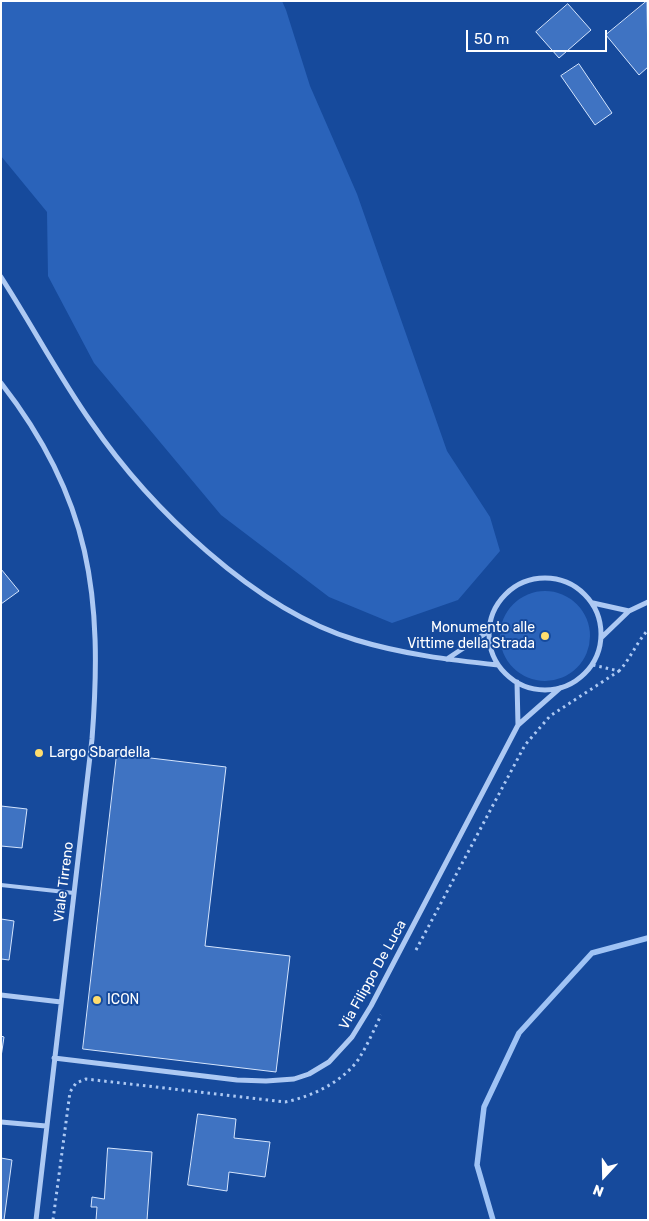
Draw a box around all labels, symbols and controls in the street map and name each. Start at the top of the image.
scale bar [469,20,610,52]
text: 50 m [474,30,509,48]
place label: Monumento alle Vittime della Strada [407,620,535,652]
marker: Monumento alle Vittime della Strada [539,630,551,642]
place label: Largo Sbardella [49,745,150,761]
marker: Largo Sbardella [33,747,45,759]
street label: Viale Tirreno [51,841,77,923]
street label: Via Filippo De Luca [336,917,410,1033]
place label: ICON [107,992,139,1008]
marker: ICON [91,994,103,1006]
north arrow [579,1151,629,1201]
text: N [591,1181,606,1200]

